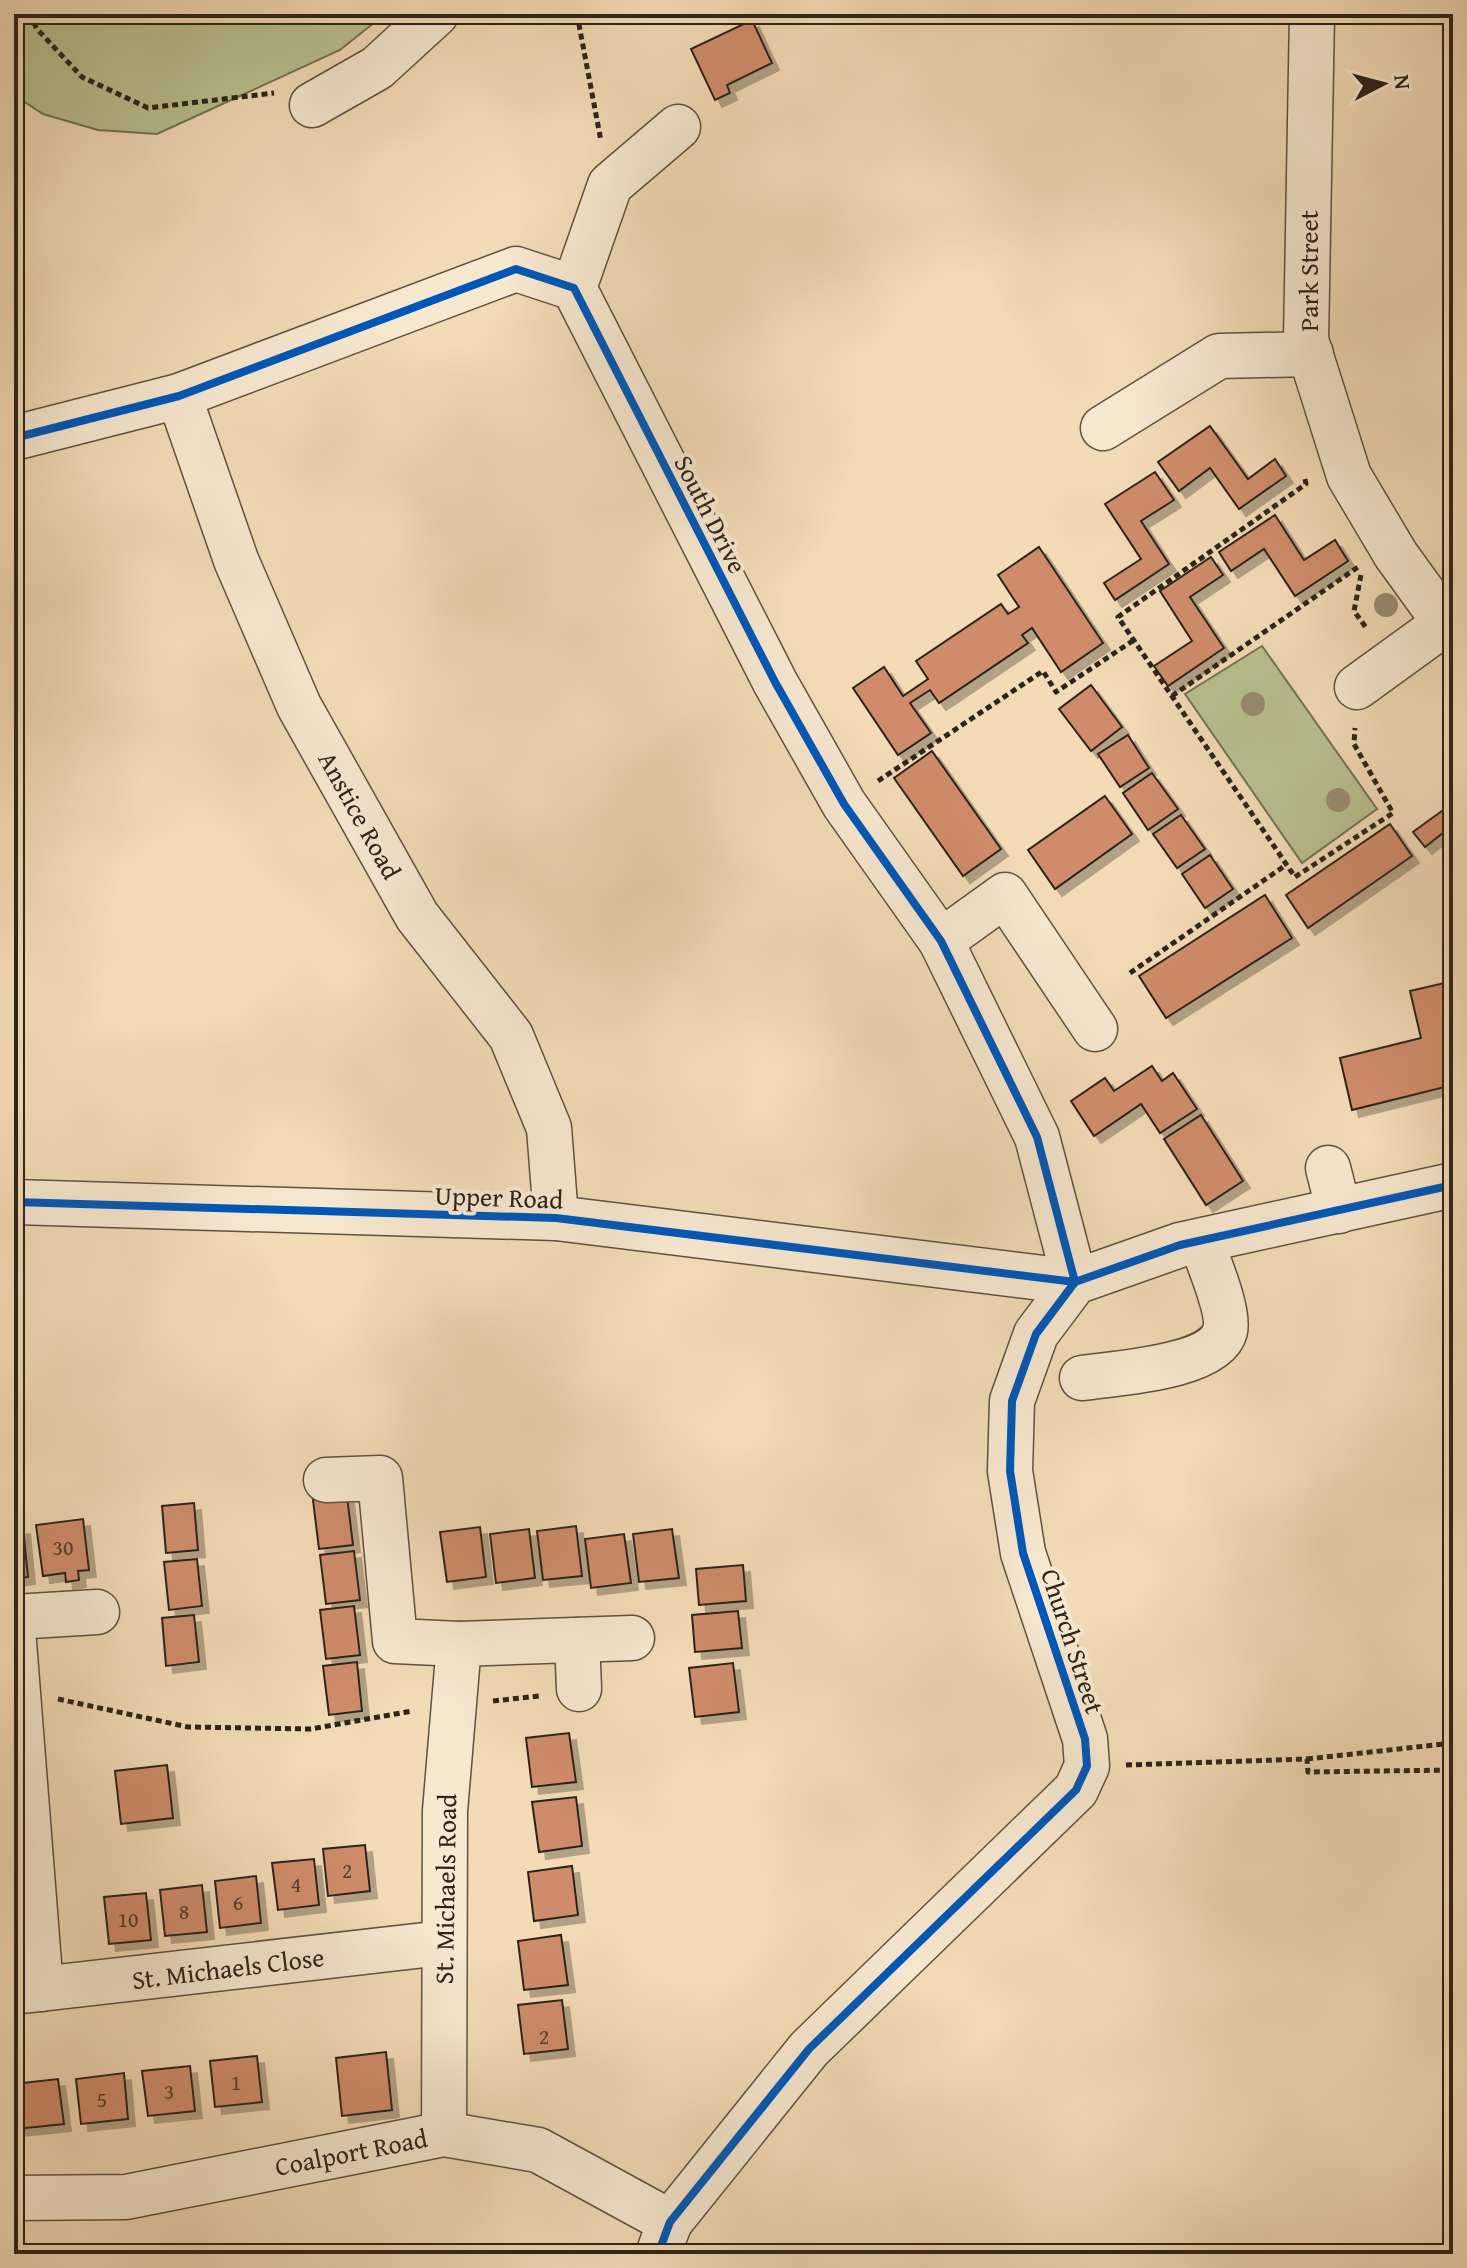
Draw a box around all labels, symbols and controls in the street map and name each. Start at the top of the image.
north arrow [1343,44,1423,124]
text: N [1386,73,1420,91]
street label: Park Street [1289,210,1328,332]
street label: South Drive [665,448,757,580]
street label: Anstice Road [309,744,411,886]
street label: Upper Road [434,1175,564,1219]
house number: 30 [52,1531,74,1563]
street label: Church Street [1031,1563,1115,1719]
street label: St. Michaels Road [424,1793,466,1985]
house number: 2 [342,1854,352,1886]
house number: 4 [291,1868,301,1900]
house number: 6 [233,1886,243,1918]
house number: 8 [179,1895,189,1927]
house number: 10 [117,1903,139,1935]
street label: St. Michaels Close [130,1937,326,1999]
house number: 2 [539,2020,549,2052]
house number: 1 [231,2066,241,2098]
house number: 3 [164,2075,174,2107]
house number: 5 [97,2083,107,2115]
street label: Coalport Road [272,2118,431,2186]

